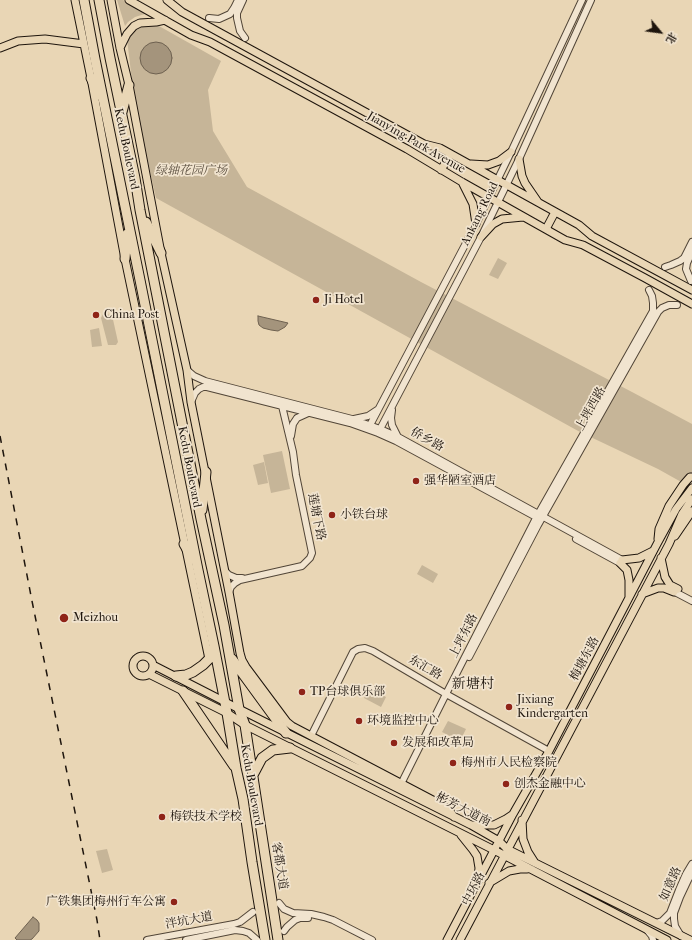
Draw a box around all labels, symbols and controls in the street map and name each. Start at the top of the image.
north arrow [640,12,680,52]
text: 北 [663,30,679,46]
street label: Kedu Boulevard [110,107,142,191]
street label: Jianying Park Avenue [364,109,468,177]
park label: 绿轴花园广场 [155,164,227,178]
street label: Ankang Road [458,180,502,248]
place label: Ji Hotel [324,293,363,307]
marker: Ji Hotel [311,295,321,305]
place label: China Post [104,308,159,322]
marker: China Post [91,310,101,320]
street label: 上坪西路 [573,385,609,433]
street label: Kedu Boulevard [174,425,204,509]
street label: 侨乡路 [408,425,446,455]
place label: 强华陋室酒店 [424,474,496,488]
marker: 强华陋室酒店 [411,476,421,486]
street label: 莲塘下路 [304,492,328,542]
place label: 小铁台球 [340,508,388,522]
marker: 小铁台球 [327,510,337,520]
place label: Meizhou [73,611,118,625]
street label: 上坪东路 [447,611,481,661]
marker: Meizhou [58,612,70,624]
street label: 梅塘东路 [567,634,603,684]
street label: 东汇路 [406,653,444,683]
district label: 新塘村 [452,677,494,693]
place label: TP台球俱乐部 [310,685,385,699]
marker: TP台球俱乐部 [297,687,307,697]
place label: Jixiang Kindergarten [517,693,588,721]
marker: Jixiang Kindergarten [504,702,514,712]
place label: 环境监控中心 [367,714,439,728]
marker: 环境监控中心 [354,716,364,726]
place label: 发展和改革局 [402,736,474,750]
marker: 发展和改革局 [389,738,399,748]
street label: Kedu Boulevard [237,743,265,827]
place label: 梅州市人民检察院 [461,756,557,770]
marker: 梅州市人民检察院 [448,758,458,768]
place label: 创杰金融中心 [514,777,586,791]
marker: 创杰金融中心 [501,779,511,789]
street label: 彬芳大道南 [433,790,493,830]
place label: 梅铁技术学校 [170,810,242,824]
marker: 梅铁技术学校 [157,812,167,822]
street label: 客都大道 [268,841,290,891]
street label: 如意路 [657,865,685,903]
street label: 中环路 [459,870,489,908]
place label: 广铁集团梅州行车公寓 [46,895,166,909]
marker: 广铁集团梅州行车公寓 [169,897,179,907]
street label: 泮坑大道 [164,910,214,932]

